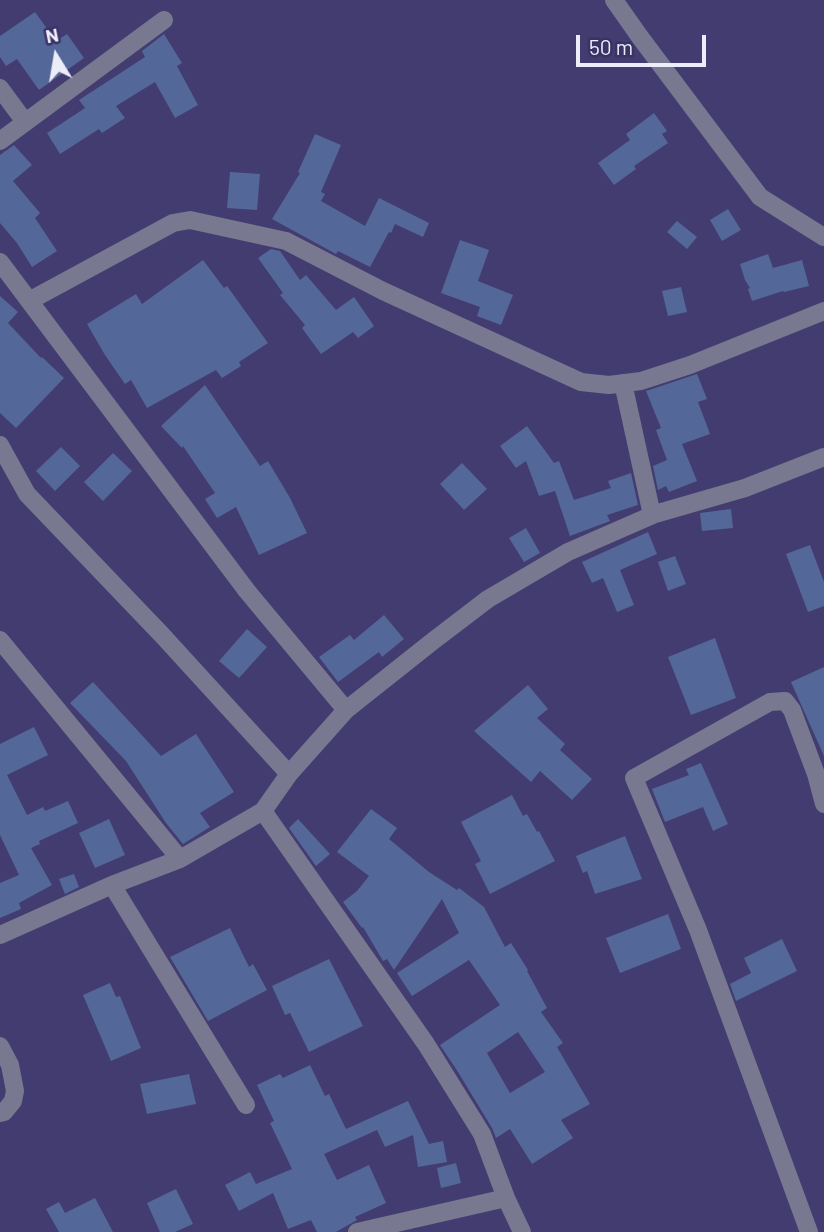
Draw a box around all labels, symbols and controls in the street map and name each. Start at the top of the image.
north arrow [21,21,91,91]
scale bar [579,21,708,65]
text: N [43,22,60,47]
text: 50 m [589,34,633,59]

